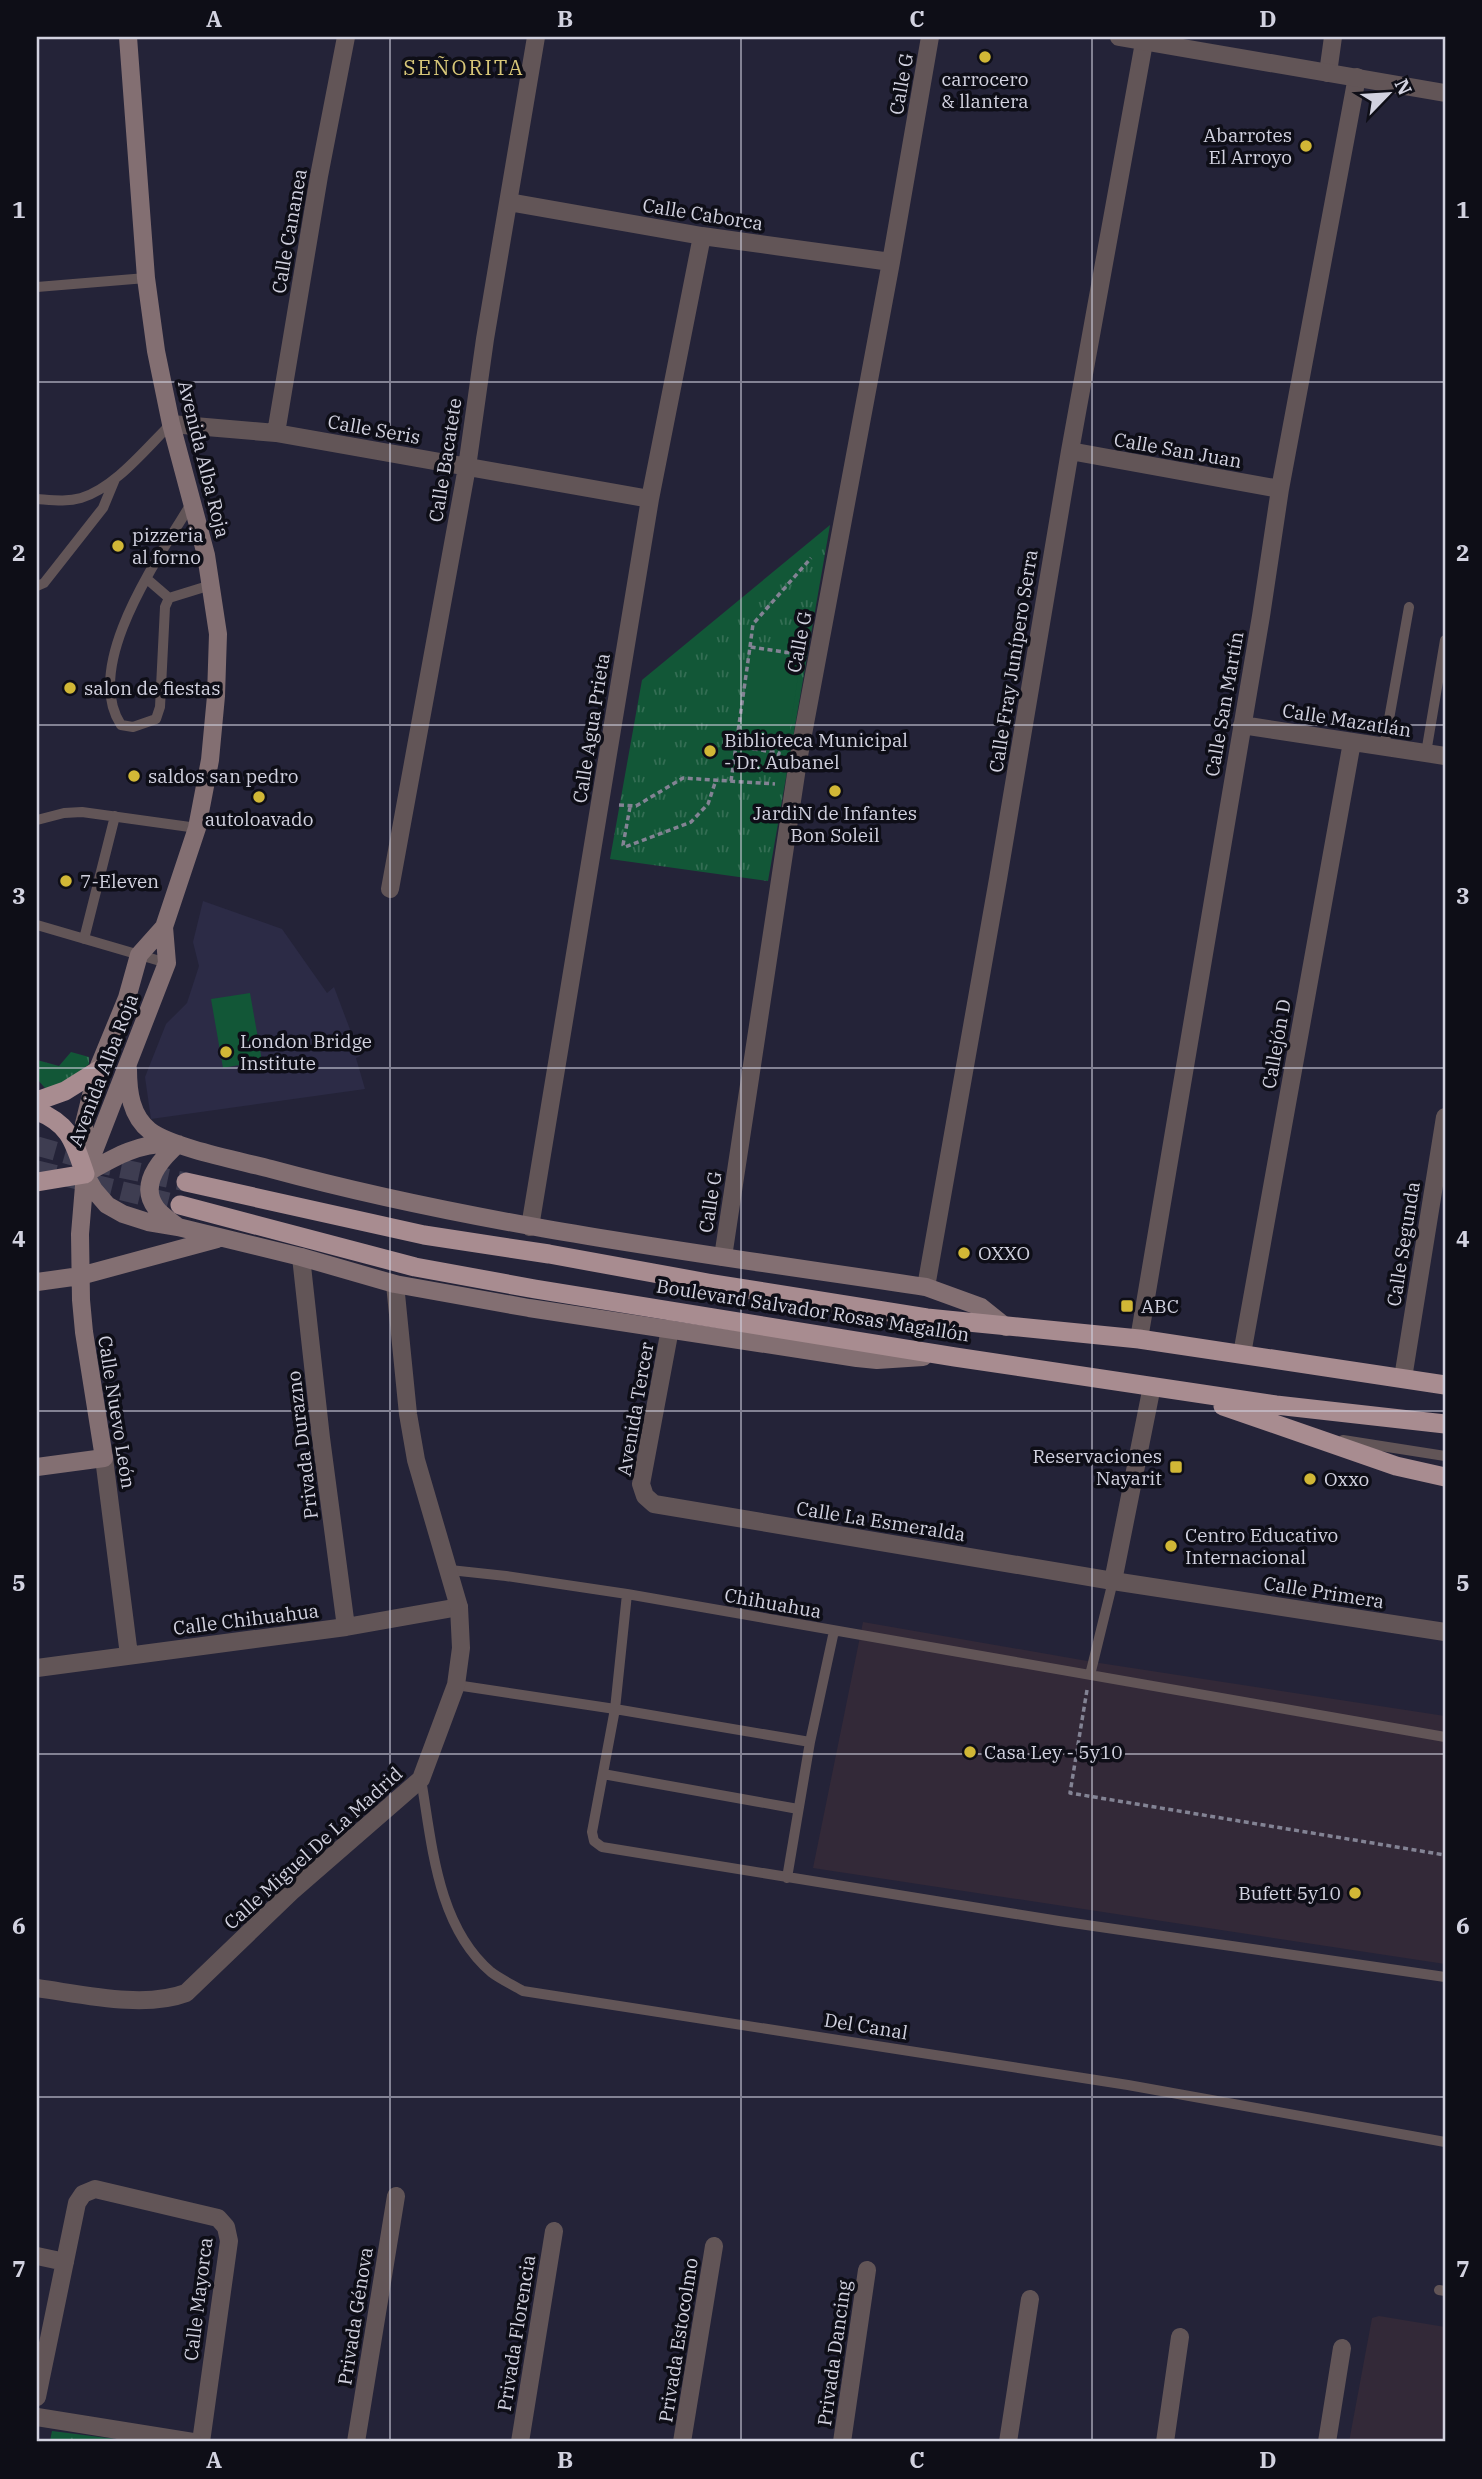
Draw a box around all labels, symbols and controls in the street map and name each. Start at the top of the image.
text: A [206,3,222,33]
text: B [557,3,573,33]
text: C [909,3,925,33]
text: D [1259,3,1277,33]
marker: carrocero & llantera [977,49,993,65]
street label: Calle G [884,51,918,117]
district label: SEÑORITA [403,53,525,81]
north arrow [1352,60,1422,130]
place label: carrocero & llantera [941,67,1029,113]
text: N [1389,75,1417,99]
place label: Abarrotes El Arroyo [1203,123,1292,169]
marker: Abarrotes El Arroyo [1298,138,1314,154]
street label: Calle Cananea [266,167,312,295]
street label: Calle Caborca [641,193,765,235]
text: 1 [12,194,26,224]
text: 1 [1456,194,1470,224]
street label: Avenida Alba Roja [173,378,235,540]
street label: Calle Bacatete [423,396,467,524]
street label: Calle Seris [326,409,422,449]
street label: Calle San Juan [1112,427,1244,473]
place label: pizzeria al forno [132,523,204,569]
text: 2 [12,537,26,567]
text: 2 [1456,537,1470,567]
marker: pizzeria al forno [110,538,126,554]
street label: Calle Fray Junípero Serra [983,548,1043,774]
street label: Calle G [781,609,817,675]
street label: Calle San Martín [1199,630,1249,778]
street label: Calle Agua Prieta [567,651,615,805]
place label: salon de fiestas [84,676,220,700]
marker: salon de fiestas [62,680,78,696]
street label: Calle Mazatlán [1281,698,1413,742]
place label: Biblioteca Municipal - Dr. Aubanel [724,728,908,774]
marker: Biblioteca Municipal - Dr. Aubanel [702,743,718,759]
place label: saldos san pedro [148,764,298,788]
marker: saldos san pedro [126,768,142,784]
marker: JardiN de Infantes Bon Soleil [827,783,843,799]
marker: autoloavado [251,789,267,805]
place label: JardiN de Infantes Bon Soleil [753,801,917,847]
place label: autoloavado [205,807,313,831]
place label: 7-Eleven [80,869,159,893]
marker: 7-Eleven [58,873,74,889]
text: 3 [12,880,26,910]
text: 3 [1456,880,1470,910]
street label: Avenida Alba Roja [63,990,143,1150]
street label: Callejón D [1256,997,1296,1091]
place label: London Bridge Institute [240,1029,372,1075]
marker: London Bridge Institute [218,1044,234,1060]
street label: Calle G [693,1169,727,1235]
street label: Calle Segunda [1381,1180,1425,1308]
text: 4 [12,1223,26,1253]
text: 4 [1456,1223,1470,1253]
place label: OXXO [978,1241,1030,1265]
marker: OXXO [956,1245,972,1261]
street label: Boulevard Salvador Rosas Magallón [655,1273,971,1347]
place label: ABC [1141,1294,1179,1318]
marker: ABC [1119,1298,1135,1314]
street label: Calle Nuevo León [93,1334,141,1490]
street label: Avenida Tercer [611,1340,659,1478]
street label: Privada Durazno [281,1370,323,1520]
place label: Reservaciones Nayarit [1033,1444,1162,1490]
marker: Reservaciones Nayarit [1168,1459,1184,1475]
place label: Oxxo [1324,1467,1369,1491]
marker: Oxxo [1302,1471,1318,1487]
street label: Calle La Esmeralda [795,1496,967,1546]
place label: Centro Educativo Internacional [1185,1523,1338,1569]
marker: Centro Educativo Internacional [1163,1538,1179,1554]
text: 5 [12,1567,26,1597]
text: 5 [1456,1567,1470,1597]
street label: Calle Primera [1262,1571,1386,1613]
street label: Chihuahua [723,1583,823,1623]
street label: Calle Chihuahua [172,1598,320,1640]
place label: Casa Ley - 5y10 [984,1740,1123,1764]
marker: Casa Ley - 5y10 [962,1744,978,1760]
street label: Calle Miguel De La Madrid [219,1761,407,1935]
place label: Bufett 5y10 [1238,1881,1341,1905]
marker: Bufett 5y10 [1347,1885,1363,1901]
text: 6 [12,1910,26,1940]
text: 6 [1456,1910,1470,1940]
street label: Del Canal [822,2008,910,2045]
street label: Calle Mayorca [179,2236,217,2362]
street label: Privada Génova [332,2245,378,2387]
text: 7 [12,2253,26,2283]
street label: Privada Florencia [492,2253,540,2413]
text: 7 [1456,2253,1470,2283]
street label: Privada Estocolmo [653,2256,703,2424]
street label: Privada Dancing [812,2278,856,2427]
text: A [206,2444,222,2474]
text: B [557,2444,573,2474]
text: C [909,2444,925,2474]
text: D [1259,2444,1277,2474]

